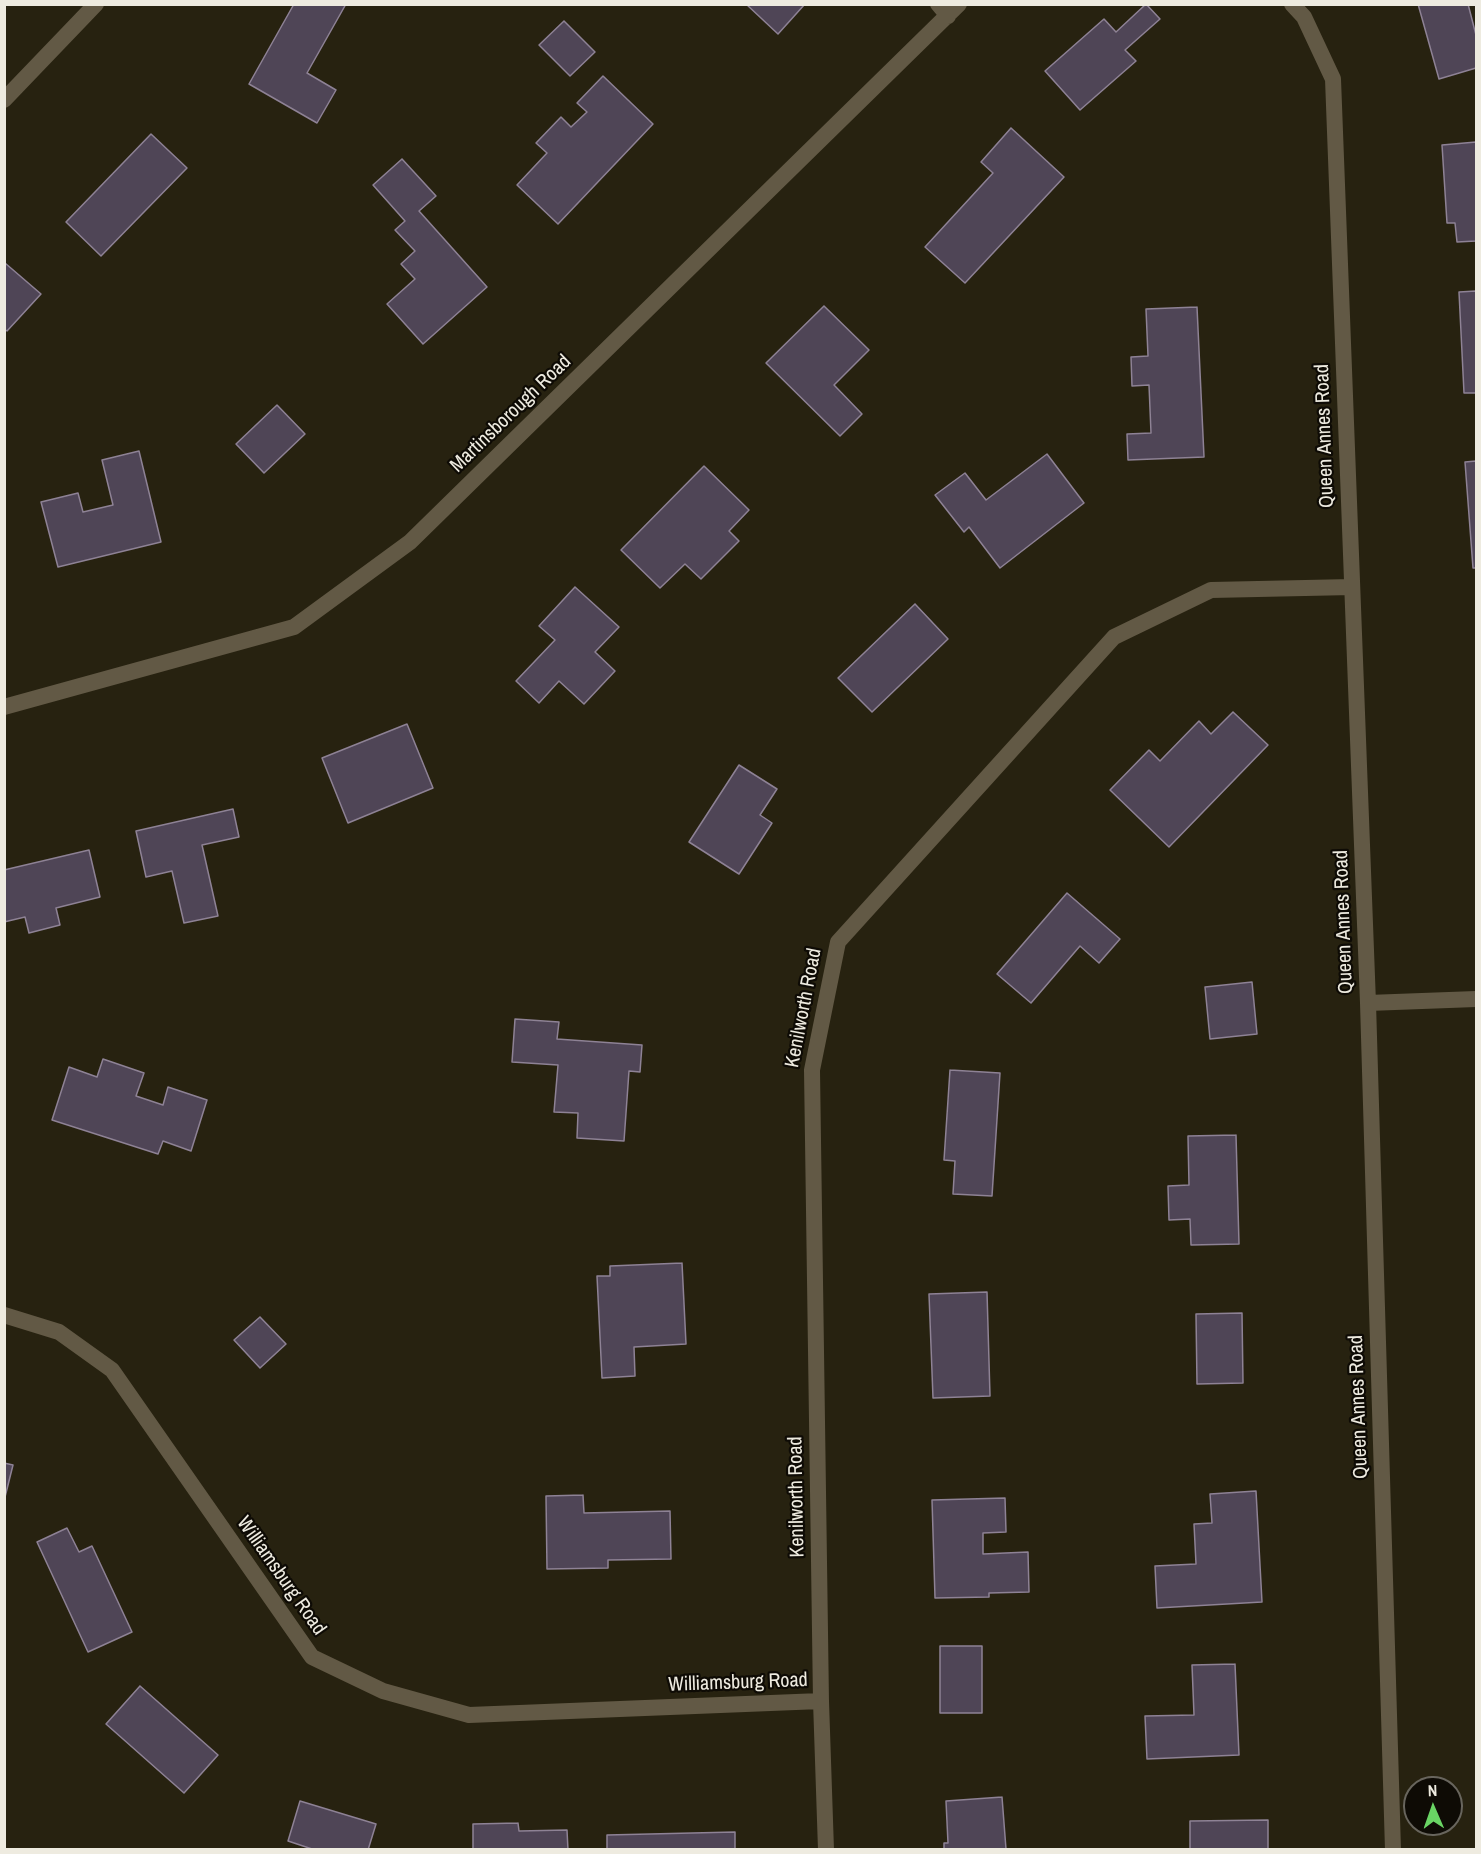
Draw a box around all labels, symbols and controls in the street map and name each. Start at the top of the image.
street label: Martinsborough Road [446,350,576,478]
street label: Queen Annes Road [1310,364,1340,508]
street label: Queen Annes Road [1329,850,1359,994]
street label: Kenilworth Road [781,946,827,1070]
street label: Queen Annes Road [1344,1335,1374,1479]
street label: Kenilworth Road [784,1436,810,1558]
street label: Williamsburg Road [231,1512,331,1640]
street label: Williamsburg Road [668,1669,808,1697]
north arrow [1403,1776,1463,1836]
text: N [1427,1779,1438,1801]

